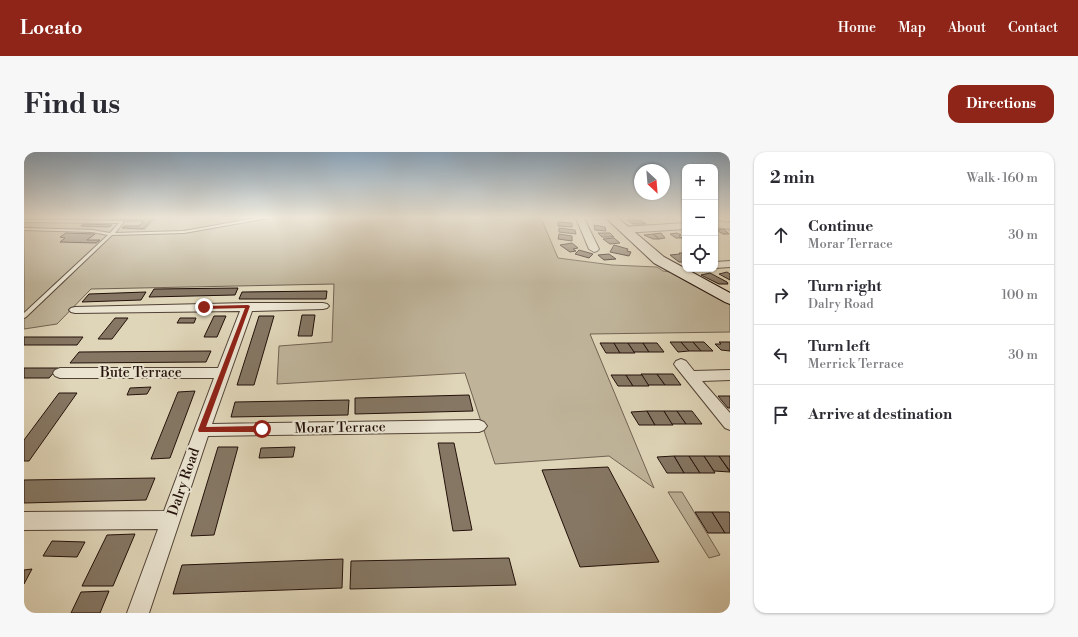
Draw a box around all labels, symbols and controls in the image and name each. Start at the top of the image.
text: Locato [20,16,82,40]
text: Home [838,19,876,37]
text: Map [898,19,926,37]
text: About [948,19,986,37]
text: Contact [1008,19,1058,37]
button: Directions [948,85,1054,123]
text: Find us [24,87,120,122]
north arrow [634,164,670,200]
map controls [682,164,718,272]
button: + [682,164,718,200]
text: 2 min [770,167,815,189]
text: Walk · 160 m [967,170,1038,186]
button: − [682,200,718,236]
text: Continue [808,217,873,236]
icon: ahead [770,224,792,246]
text: 30 m [1008,227,1038,243]
button: locate [682,236,718,272]
text: Morar Terrace [808,236,893,252]
text: Turn right [808,277,882,296]
icon: right [770,284,792,306]
text: 100 m [1002,287,1038,303]
text: Dalry Road [808,296,874,312]
route end [195,298,213,316]
text: Turn left [808,337,870,356]
icon: left [770,344,792,366]
text: 30 m [1008,347,1038,363]
text: Merrick Terrace [808,356,904,372]
street label: Bute Terrace [99,364,182,382]
icon: arrive [770,404,792,426]
text: Arrive at destination [808,405,952,424]
street label: Morar Terrace [294,418,386,438]
route start [253,420,271,438]
street label: Dalry Road [164,446,204,518]

